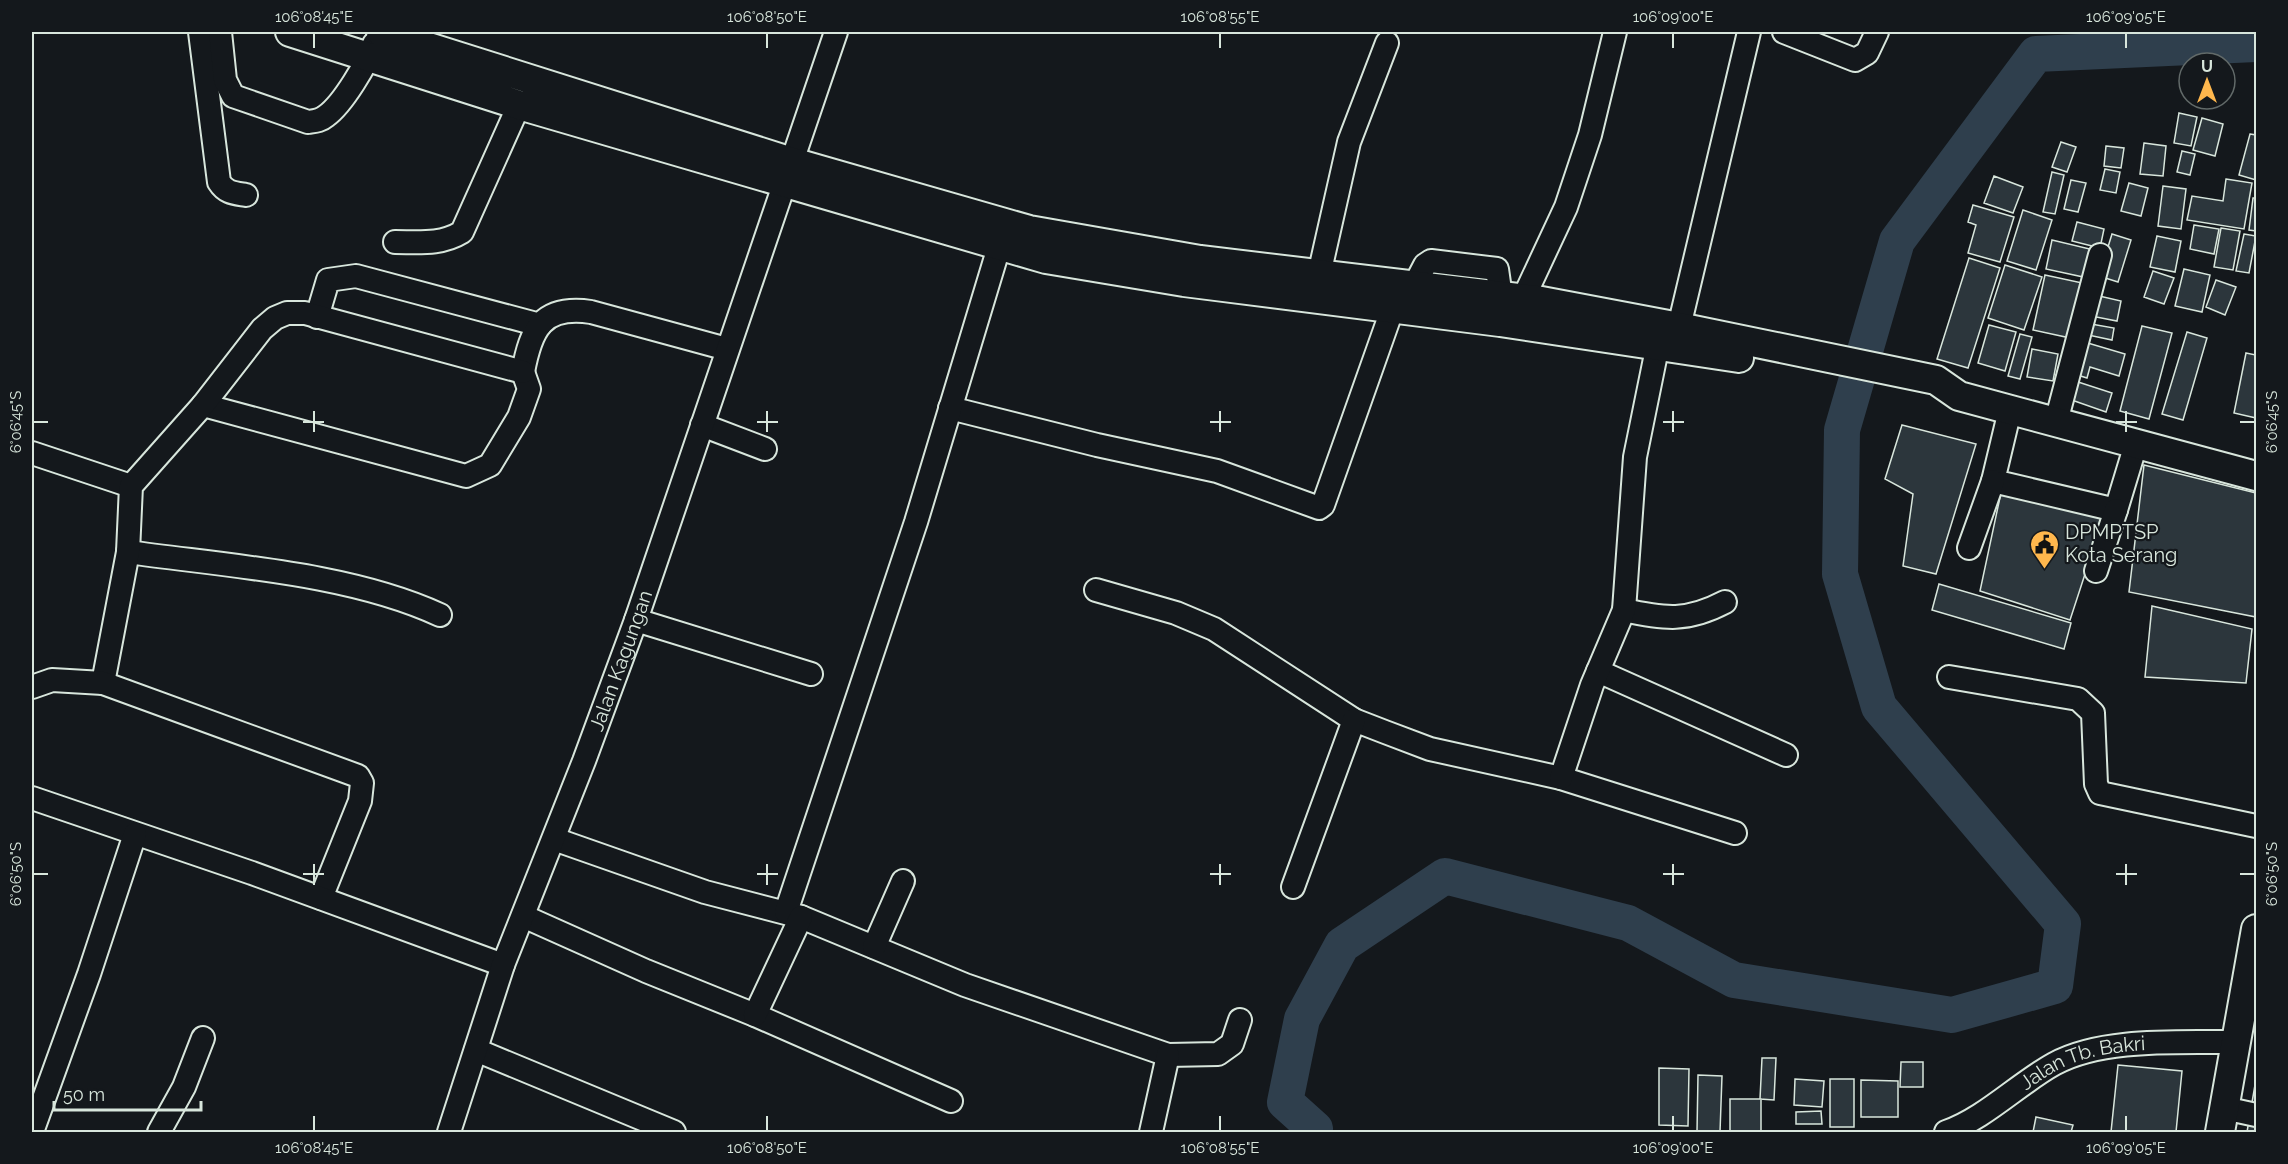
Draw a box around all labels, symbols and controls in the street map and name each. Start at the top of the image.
text: 106°08'45"E [275,8,353,26]
text: 106°08'50"E [727,8,807,26]
text: 106°08'55"E [1181,8,1259,26]
text: 106°09'00"E [1633,8,1713,26]
text: 106°09'05"E [2086,8,2166,26]
north arrow [2177,51,2237,111]
text: U [2201,57,2213,76]
text: 6°06'45"S [7,391,25,453]
text: 6°06'45"S [2263,391,2281,453]
place label: DPMPTSP Kota Serang [2065,520,2177,567]
public building icon: DPMPTSP Kota Serang [2028,528,2060,570]
street label: Jalan Kagungan [584,587,657,734]
text: 6°06'50"S [7,842,25,906]
text: 6°06'50"S [2263,842,2281,906]
street label: Jalan Tb. Bakri [2015,1031,2146,1095]
scale bar [54,1074,201,1112]
text: 50 m [63,1084,105,1105]
text: 106°08'45"E [275,1139,353,1157]
text: 106°08'50"E [727,1139,807,1157]
text: 106°08'55"E [1181,1139,1259,1157]
text: 106°09'00"E [1633,1139,1713,1157]
text: 106°09'05"E [2086,1139,2166,1157]

